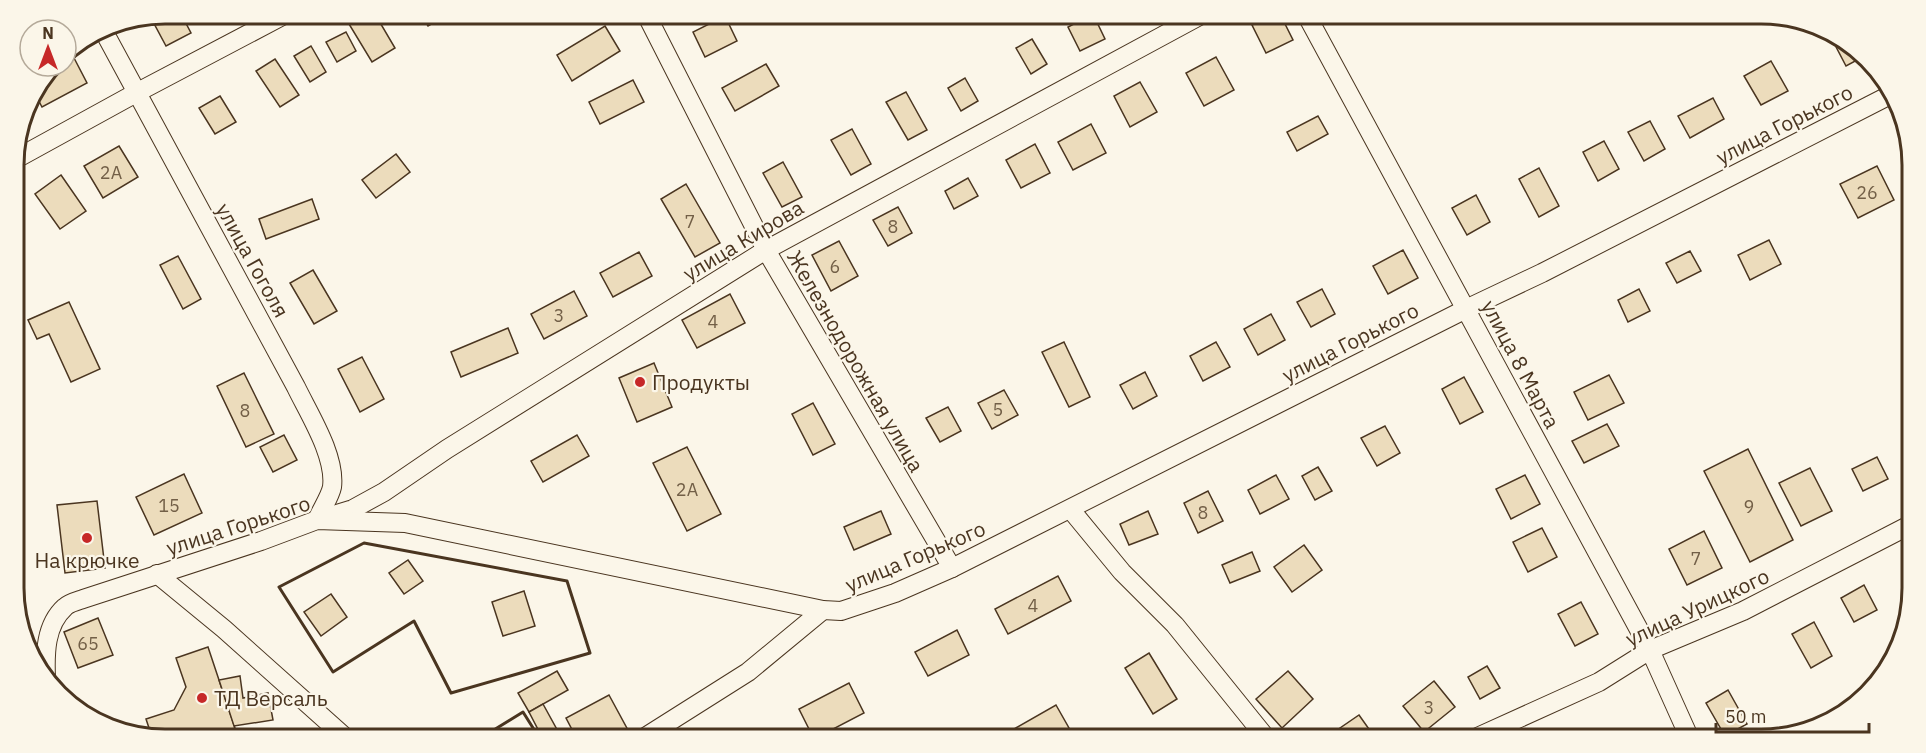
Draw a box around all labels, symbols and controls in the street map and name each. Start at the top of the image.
north arrow [18,18,78,78]
text: N [42,23,54,43]
street label: улица Горького [1711,78,1857,170]
house number: 2А [100,161,123,184]
house number: 26 [1856,181,1878,204]
street label: улица Кирова [678,193,808,287]
street label: улица Гоголя [210,198,296,322]
house number: 7 [685,210,695,233]
house number: 8 [888,215,898,238]
street label: Железнодорожная улица [781,245,931,477]
house number: 6 [830,255,840,278]
street label: улица 8 Марта [1475,295,1567,433]
street label: улица Горького [1277,296,1423,388]
house number: 3 [554,304,564,327]
house number: 4 [708,310,719,333]
place label: Продукты [652,368,750,396]
marker: Продукты [633,375,647,389]
house number: 5 [993,398,1003,421]
house number: 8 [240,399,250,422]
house number: 2А [676,478,699,501]
street label: улица Горького [162,489,314,561]
house number: 15 [158,494,180,517]
house number: 9 [1744,495,1754,518]
house number: 8 [1198,501,1208,524]
street label: улица Горького [841,514,989,598]
marker: На крючке [80,531,94,545]
place label: На крючке [34,546,140,574]
house number: 7 [1691,547,1701,570]
street label: улица Урицкого [1621,561,1773,653]
house number: 4 [1028,594,1039,617]
house number: 65 [77,632,99,655]
place label: ТД Версаль [214,684,328,712]
marker: ТД Версаль [195,691,209,705]
house number: 3 [1424,696,1434,719]
scale bar [1716,696,1869,734]
text: 50 m [1725,705,1767,728]

